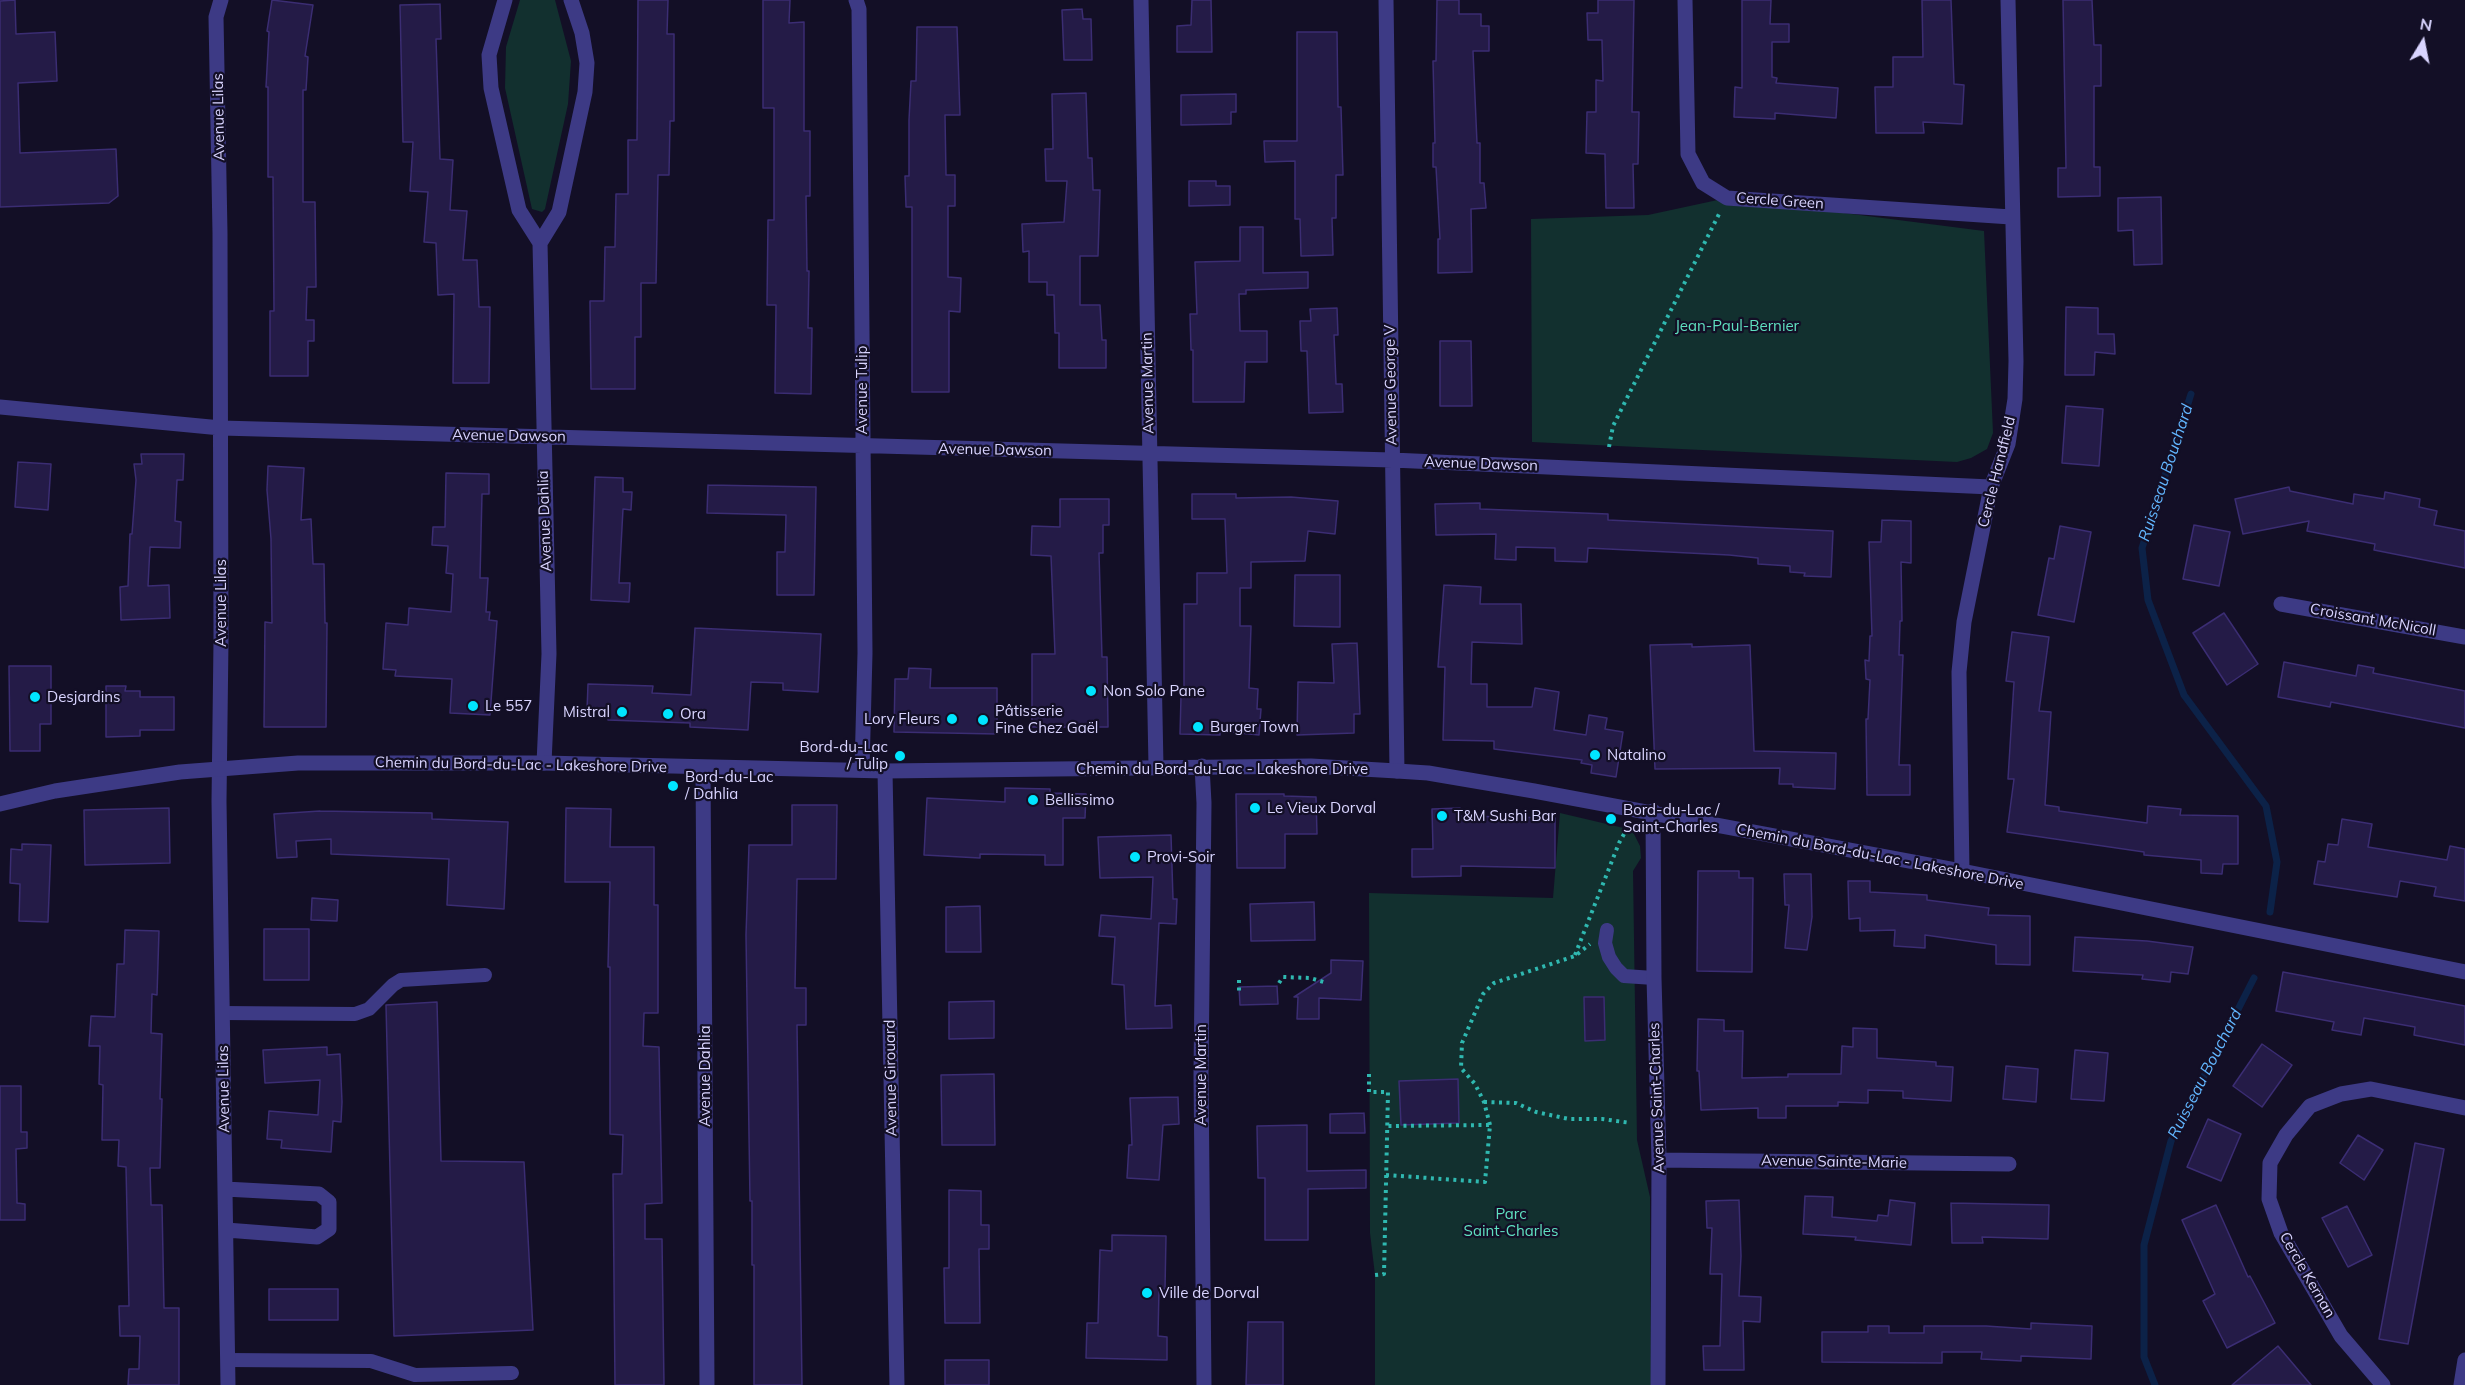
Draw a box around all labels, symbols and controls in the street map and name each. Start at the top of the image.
north arrow [2393,12,2453,72]
text: N [2418,13,2434,35]
street label: Avenue Lilas [209,73,229,161]
street label: Cercle Green [1736,189,1824,213]
park label: Jean-Paul-Bernier [1675,317,1799,335]
street label: Avenue George V [1381,324,1401,446]
street label: Avenue Martin [1138,332,1158,434]
street label: Avenue Tulip [853,346,871,434]
water label: Ruisseau Bouchard [2135,402,2197,544]
street label: Cercle Handfield [1974,415,2020,529]
street label: Avenue Dawson [452,426,566,446]
street label: Avenue Dawson [938,440,1052,460]
street label: Avenue Dawson [1424,453,1538,475]
street label: Avenue Dahlia [534,470,556,572]
street label: Avenue Lilas [212,559,230,647]
street label: Croissant McNicoll [2309,600,2437,640]
place label: Non Solo Pane [1103,682,1205,700]
marker: Non Solo Pane [1084,684,1098,698]
place label: Desjardins [47,688,121,706]
marker: Desjardins [28,690,42,704]
place label: Le 557 [485,697,532,715]
marker: Le 557 [466,699,480,713]
place label: Pâtisserie Fine Chez Gaël [995,702,1098,737]
place label: Mistral [563,703,610,721]
marker: Mistral [615,705,629,719]
place label: Ora [680,705,706,723]
marker: Ora [661,707,675,721]
place label: Lory Fleurs [864,710,940,728]
marker: Lory Fleurs [945,712,959,726]
marker: Pâtisserie Fine Chez Gaël [976,713,990,727]
place label: Burger Town [1210,718,1299,736]
marker: Burger Town [1191,720,1205,734]
place label: Bord-du-Lac / Tulip [800,738,888,773]
place label: Natalino [1607,746,1666,764]
marker: Natalino [1588,748,1602,762]
marker: Bord-du-Lac / Tulip [893,749,907,763]
street label: Chemin du Bord-du-Lac - Lakeshore Drive [375,753,667,777]
street label: Chemin du Bord-du-Lac - Lakeshore Drive [1076,760,1368,778]
place label: Bord-du-Lac / Dahlia [685,768,773,803]
marker: Bord-du-Lac / Dahlia [666,779,680,793]
place label: Bellissimo [1045,791,1114,809]
marker: Bellissimo [1026,793,1040,807]
place label: Le Vieux Dorval [1267,799,1376,817]
marker: Le Vieux Dorval [1248,801,1262,815]
place label: Bord-du-Lac / Saint-Charles [1623,801,1720,836]
place label: T&M Sushi Bar [1454,807,1556,825]
marker: T&M Sushi Bar [1435,809,1449,823]
marker: Bord-du-Lac / Saint-Charles [1604,812,1618,826]
street label: Chemin du Bord-du-Lac - Lakeshore Drive [1735,820,2025,894]
place label: Provi-Soir [1147,848,1215,866]
marker: Provi-Soir [1128,850,1142,864]
water label: Ruisseau Bouchard [2164,1006,2246,1142]
street label: Avenue Girouard [881,1020,901,1136]
street label: Avenue Saint-Charles [1645,1022,1669,1174]
street label: Avenue Martin [1192,1024,1210,1126]
street label: Avenue Dahlia [696,1025,714,1127]
street label: Avenue Lilas [214,1045,234,1133]
street label: Avenue Sainte-Marie [1761,1152,1907,1172]
park label: Parc Saint-Charles [1464,1205,1558,1240]
street label: Cercle Kernan [2275,1229,2339,1321]
place label: Ville de Dorval [1159,1284,1259,1302]
marker: Ville de Dorval [1140,1286,1154,1300]

